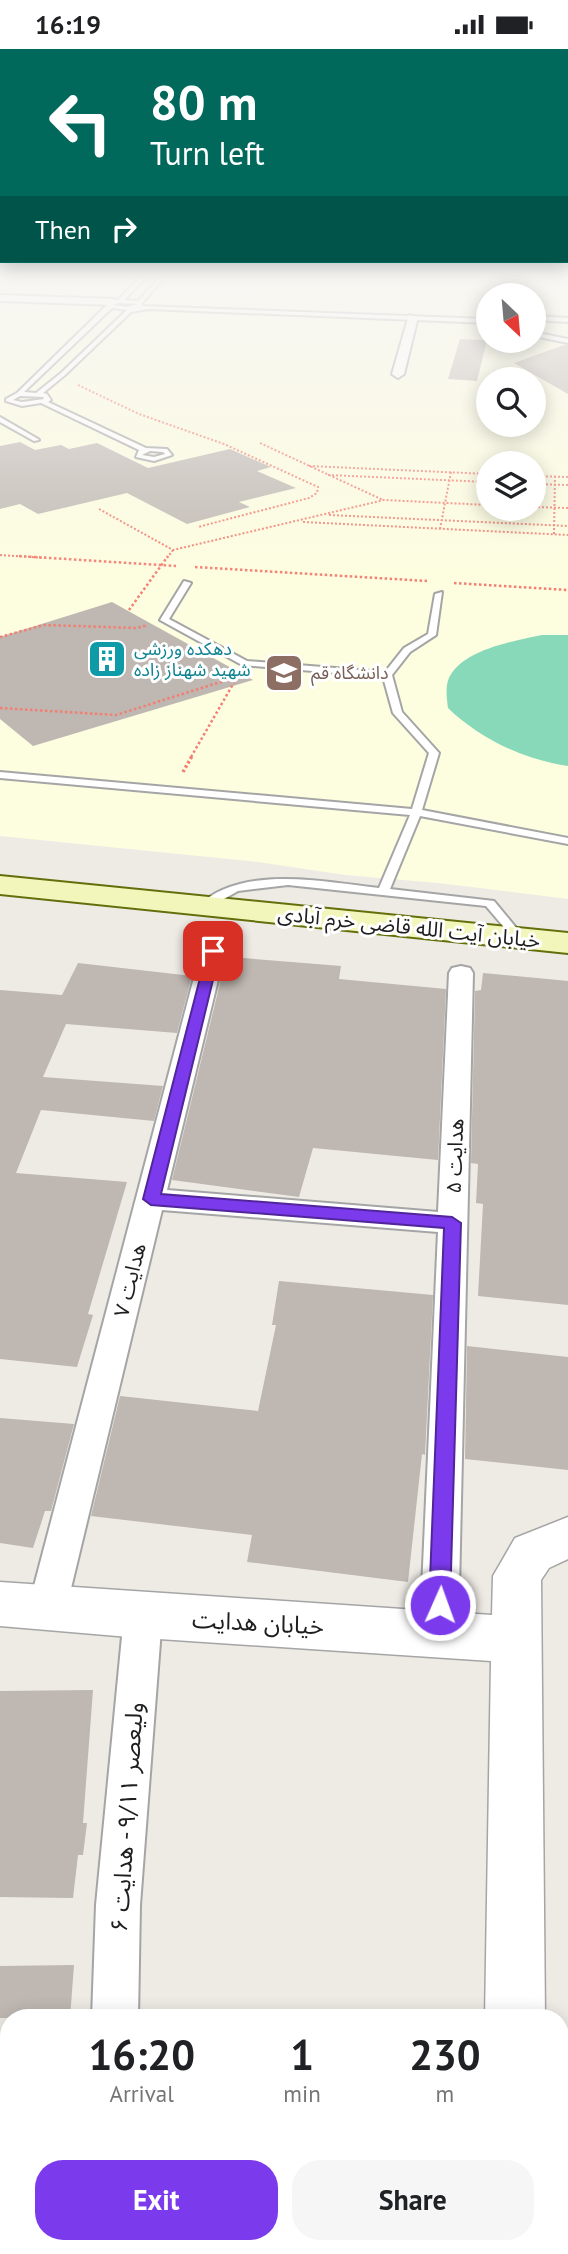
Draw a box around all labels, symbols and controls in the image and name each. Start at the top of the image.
text: 16:19 [35,8,101,41]
text: 80 m [150,70,257,134]
icon: left [35,77,126,168]
text: Turn left [150,132,265,174]
icon: right [105,210,143,248]
text: Then [35,213,91,246]
north arrow [476,283,546,353]
map controls [476,283,546,521]
button: search [476,367,546,437]
button: layers [476,451,546,521]
place label: دهکده ورزشی شهید شهناز زاده [134,637,251,681]
building icon: دهکده ورزشی شهید شهناز زاده [86,638,128,680]
school or university icon: دانشگاه قم [263,652,305,694]
place label: دانشگاه قم [311,661,389,686]
street label: خیابان آیت الله قاضی خرم آبادی [276,899,542,957]
pin [183,921,243,981]
icon: arrive [194,932,232,970]
street label: هدایت ۵ [440,1118,469,1194]
street label: هدایت ۷ [107,1240,152,1320]
position arrow [403,1568,477,1642]
street label: خیابان هدایت [191,1604,325,1641]
street label: ولیعصر ۹/۱۱ - هدایت ۶ [103,1701,150,1933]
text: 16:20 [88,2027,195,2082]
text: 1 [290,2027,314,2082]
text: 230 [409,2027,481,2082]
text: Arrival [109,2079,174,2108]
text: min [283,2079,321,2108]
text: m [436,2079,454,2108]
button: Exit [35,2160,278,2240]
button: Share [292,2160,534,2240]

